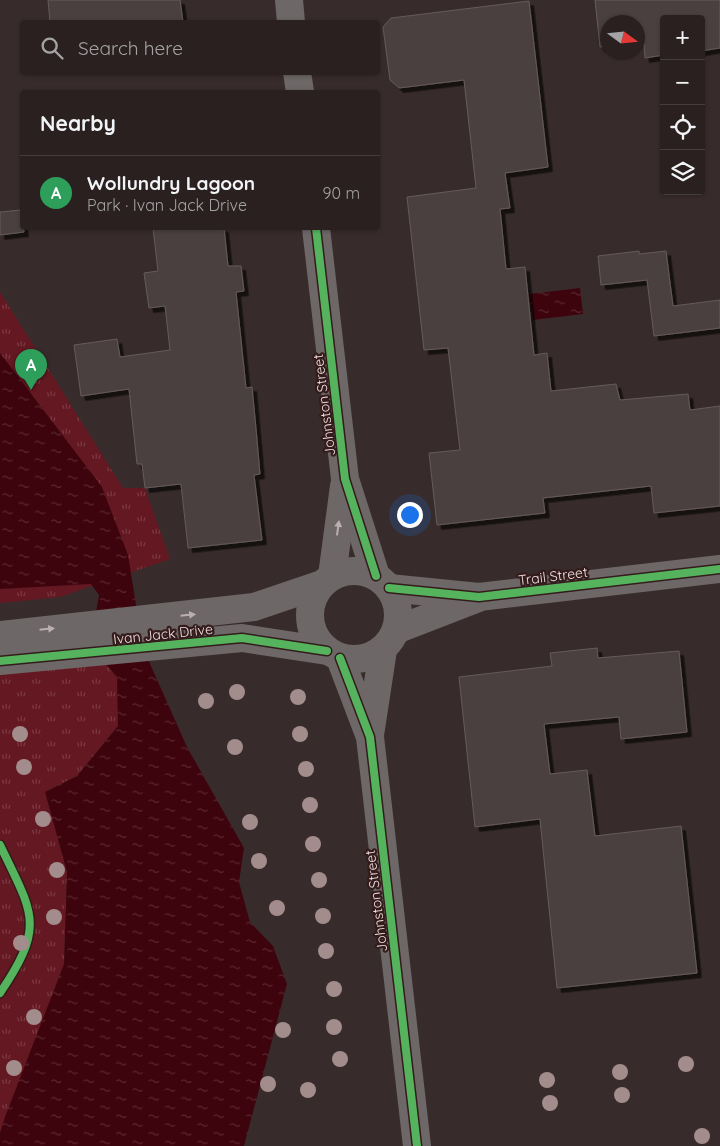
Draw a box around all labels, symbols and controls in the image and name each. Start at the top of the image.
north arrow [600,15,645,60]
map controls [660,15,705,195]
button: + [660,15,705,60]
search box [20,20,380,75]
icon: search [38,34,66,62]
text: Search here [78,36,183,60]
button: − [660,60,705,105]
button: locate [660,105,705,150]
text: Nearby [40,110,116,136]
button: layers [660,150,705,195]
text: Wollundry Lagoon [87,171,255,195]
text: A [51,183,61,203]
text: 90 m [323,183,360,203]
text: Park · Ivan Jack Drive [87,195,247,215]
pin: A [15,349,47,390]
street label: Johnston Street [309,353,339,457]
your location [397,502,423,528]
one-way arrow [335,520,343,536]
street label: Trail Street [517,563,589,589]
one-way arrow [181,611,197,619]
street label: Ivan Jack Drive [112,620,214,648]
one-way arrow [40,625,56,633]
street label: Johnston Street [361,849,391,953]

